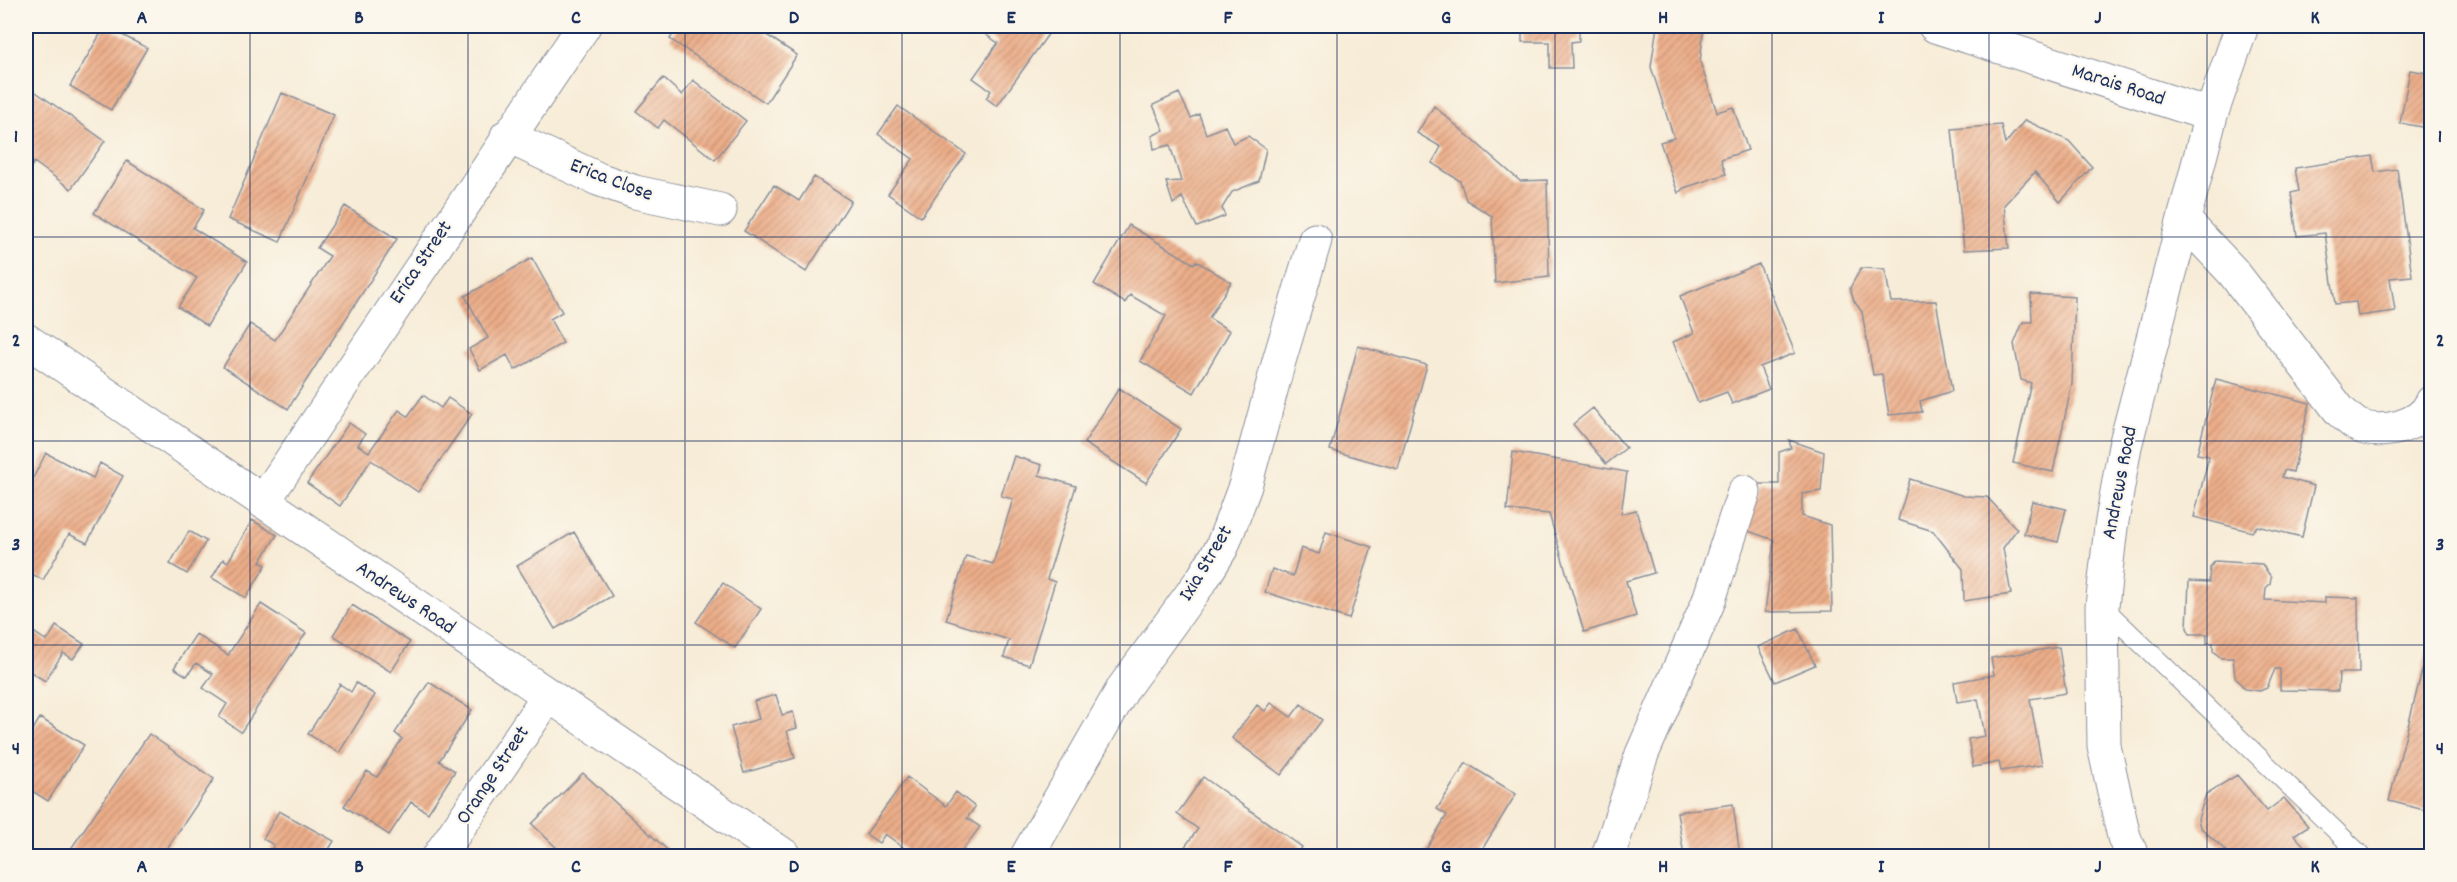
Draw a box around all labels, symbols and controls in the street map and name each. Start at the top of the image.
text: A [137,5,148,33]
text: B [354,5,364,33]
text: C [571,5,581,33]
text: D [789,5,800,33]
text: E [1006,5,1016,33]
text: F [1224,5,1234,33]
text: G [1441,5,1451,33]
text: H [1658,5,1668,33]
text: I [1878,5,1885,33]
text: J [2094,5,2102,33]
text: K [2310,5,2320,33]
street label: Marais Road [2067,57,2169,115]
text: 1 [14,124,18,152]
text: 1 [2438,124,2442,152]
street label: Erica Close [565,151,657,211]
street label: Erica Street [383,215,461,311]
text: 2 [12,328,20,356]
text: 2 [2436,328,2444,356]
street label: Andrews Road [2095,424,2147,542]
street label: Ixia Street [1173,520,1242,608]
text: 3 [12,532,20,560]
text: 3 [2436,532,2444,560]
street label: Andrews Road [349,555,461,643]
street label: Orange Street [450,720,538,832]
text: 4 [12,736,20,764]
text: 4 [2436,736,2444,764]
text: A [137,854,148,882]
text: B [354,854,364,882]
text: C [571,854,581,882]
text: D [789,854,800,882]
text: E [1006,854,1016,882]
text: F [1224,854,1234,882]
text: G [1441,854,1451,882]
text: H [1658,854,1668,882]
text: I [1878,854,1885,882]
text: J [2094,854,2102,882]
text: K [2310,854,2320,882]

